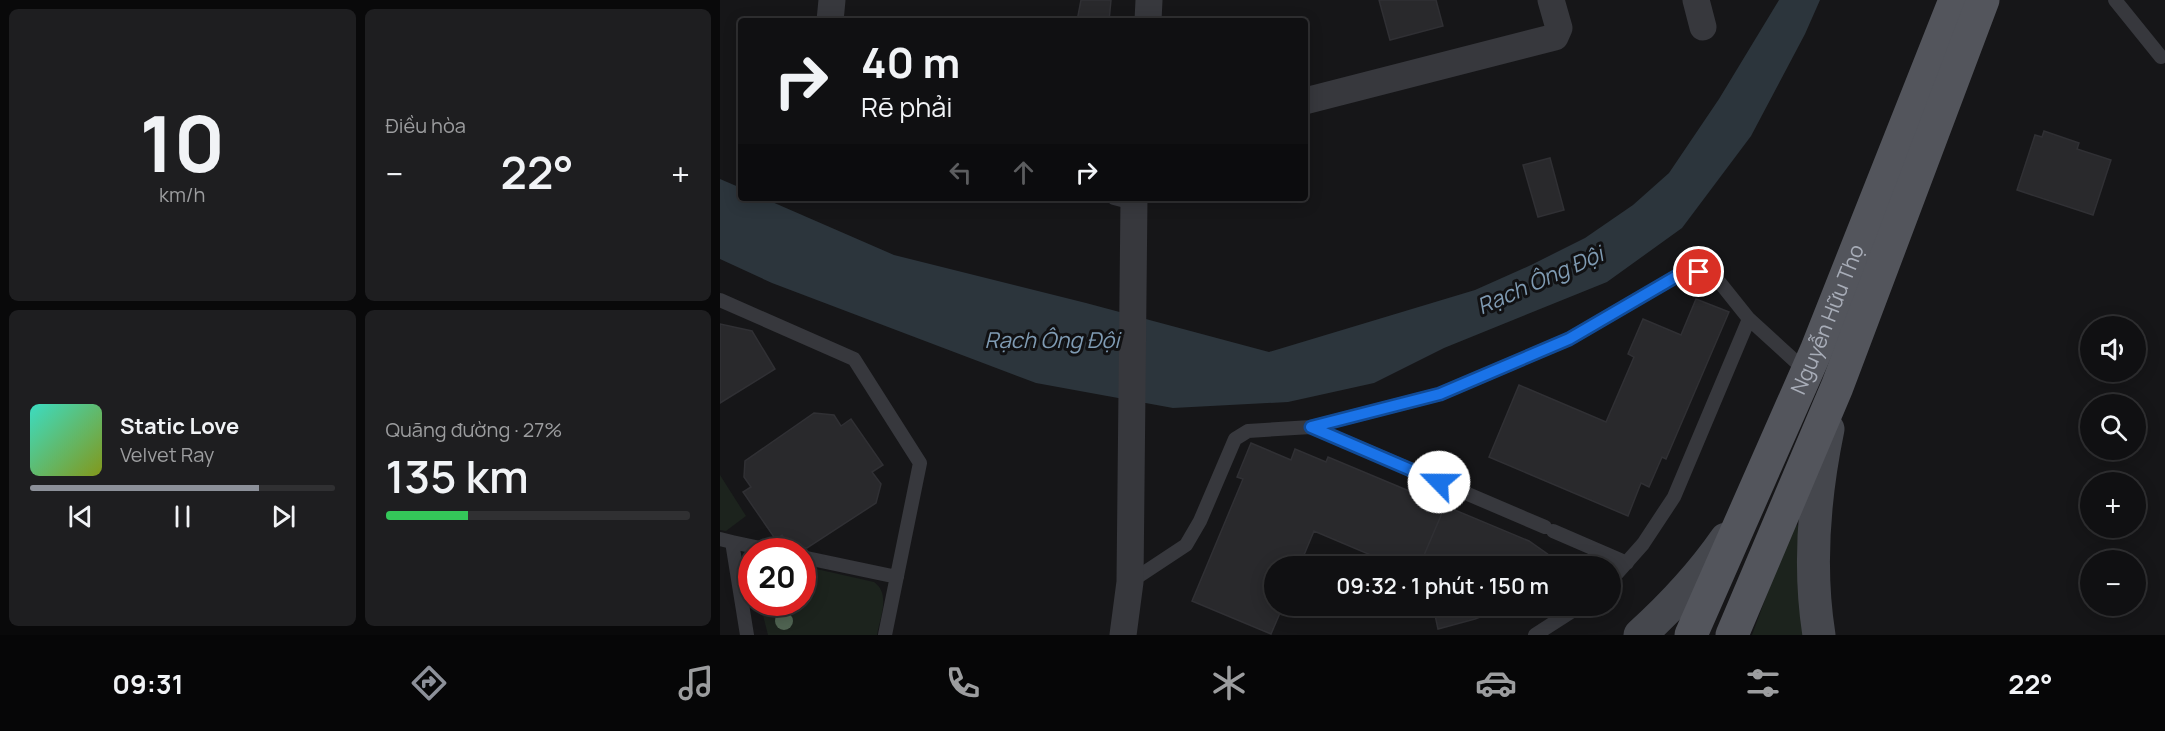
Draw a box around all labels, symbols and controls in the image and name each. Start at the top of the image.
text: 40 m [861,33,960,91]
icon: right [762,42,840,120]
text: Rẽ phải [861,88,953,125]
text: 10 [140,89,225,195]
text: Điều hòa [386,112,466,139]
text: 22° [501,141,574,203]
text: − [386,151,403,196]
text: + [671,151,690,196]
icon: left [944,156,977,189]
icon: ahead [1007,156,1040,189]
icon: right [1070,156,1103,189]
text: km/h [159,181,206,208]
water label: Rạch Ông Đội [1472,238,1610,321]
street label: Nguyễn Hữu Thọ [1784,240,1870,398]
pin [1673,246,1724,297]
icon: arrive [1682,255,1715,288]
map controls [2080,316,2146,616]
button: sound [2080,316,2146,382]
water label: Rạch Ông Đội [985,325,1122,355]
button: search [2080,394,2146,460]
text: Static Love [120,411,239,441]
text: Quãng đường · 27% [386,416,562,443]
text: Velvet Ray [120,441,214,468]
text: 135 km [386,445,529,507]
position arrow [1407,450,1471,514]
button: + [2080,472,2146,538]
icon: previous [64,500,97,533]
icon: pause [166,500,199,533]
icon: next [267,500,300,533]
speed limit sign: 20 [738,538,816,616]
button: − [2080,550,2146,616]
text: 09:32 · 1 phút · 150 m [1336,571,1549,601]
icon: directions [408,662,450,704]
icon: music [675,662,717,704]
icon: phone [942,662,984,704]
icon: climate [1208,662,1250,704]
icon: car [1475,662,1517,704]
icon: filters [1742,662,1784,704]
text: 09:31 [112,665,184,702]
text: 22° [2008,665,2053,702]

